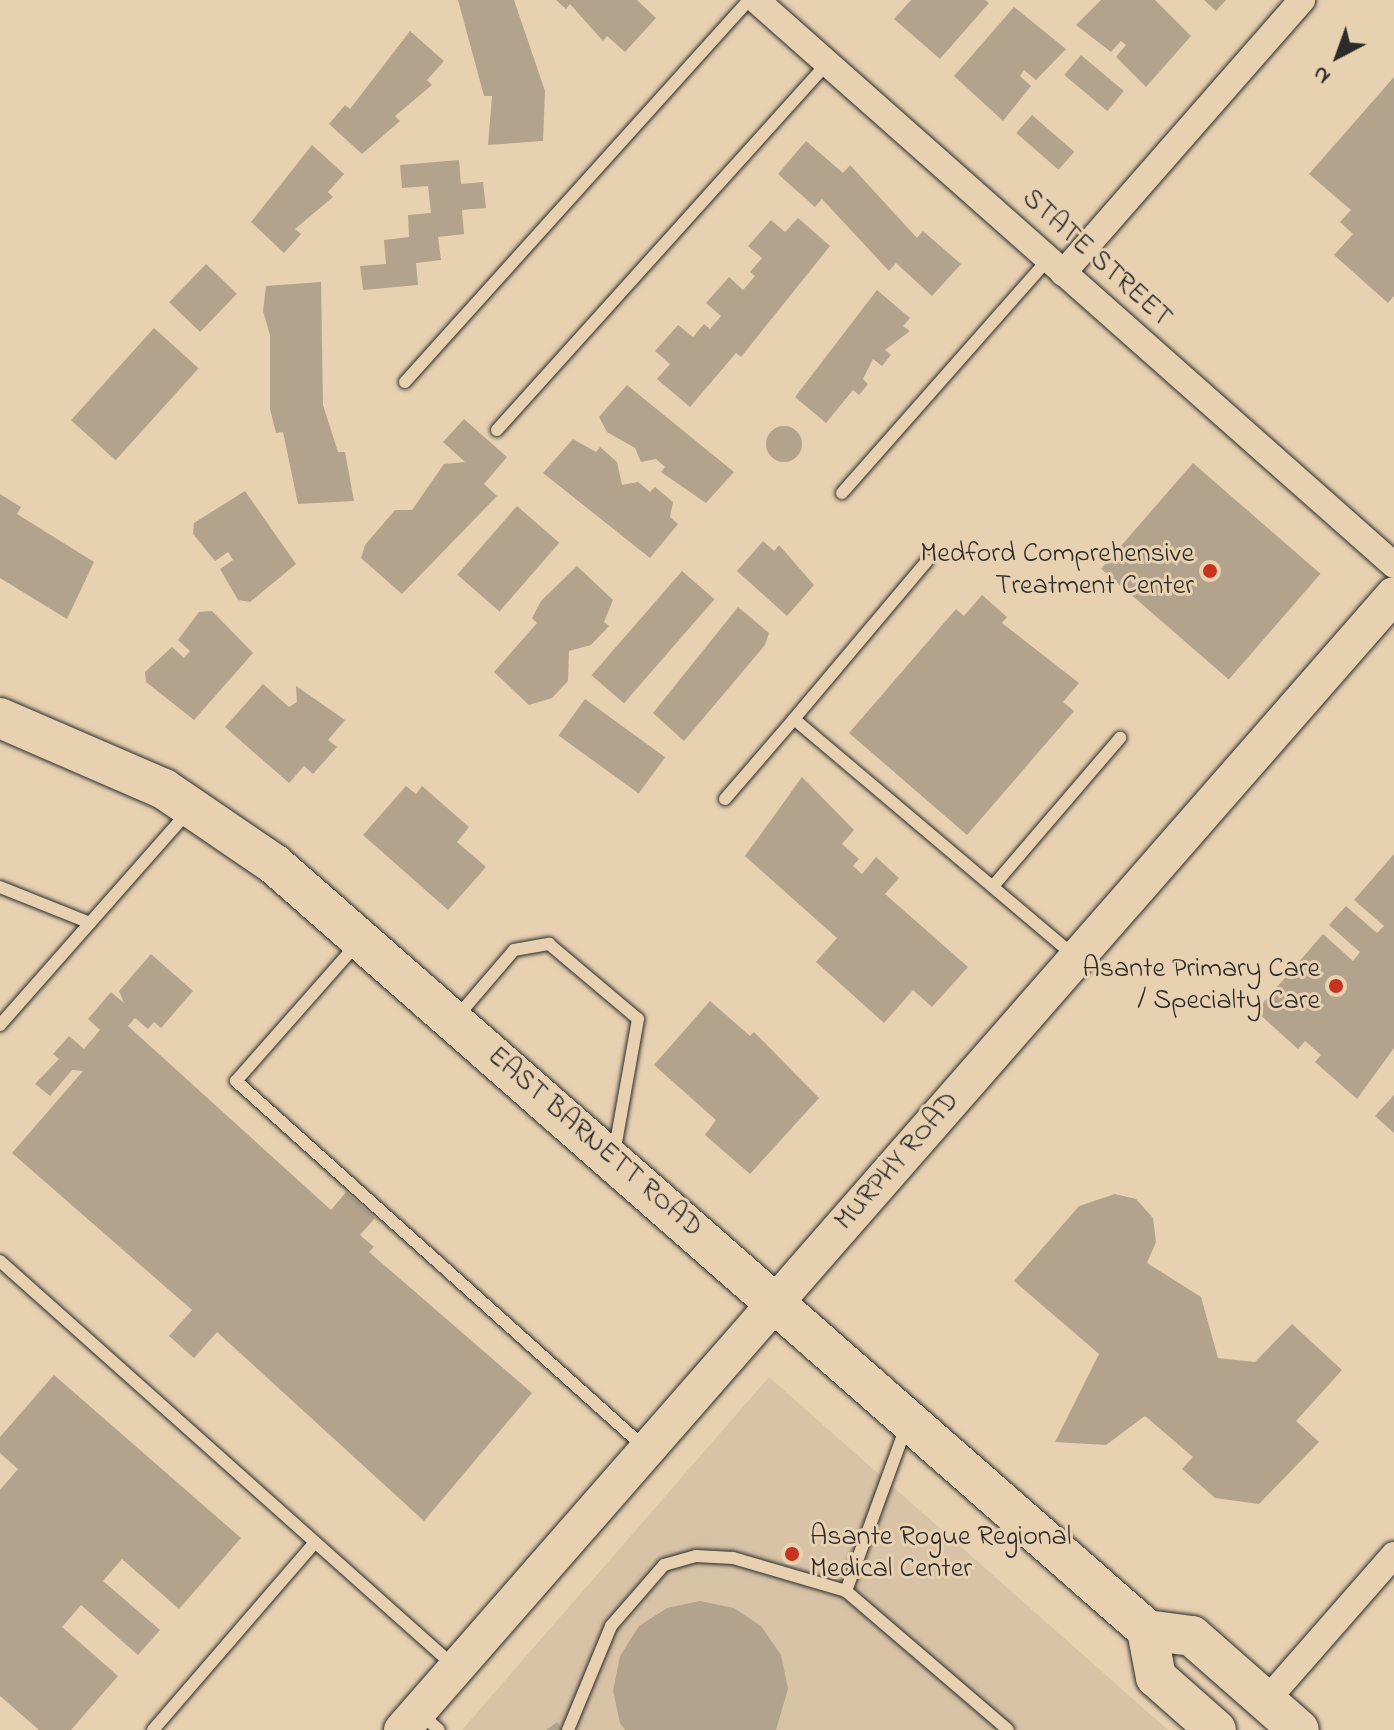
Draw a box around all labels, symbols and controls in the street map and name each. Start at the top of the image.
north arrow [1298,16,1378,96]
text: N [1306,57,1338,91]
street label: STATE STREET [1014,183,1178,335]
place label: Medford Comprehensive Treatment Center [920,538,1194,604]
marker: Medford Comprehensive Treatment Center [1201,562,1219,580]
place label: Asante Primary Care / Specialty Care [1083,953,1320,1019]
marker: Asante Primary Care / Specialty Care [1327,977,1345,995]
street label: EAST BARNETT ROAD [480,1041,708,1245]
street label: MURPHY ROAD [829,1086,967,1238]
place label: Asante Rogue Regional Medical Center [810,1521,1071,1587]
marker: Asante Rogue Regional Medical Center [781,1543,803,1565]

